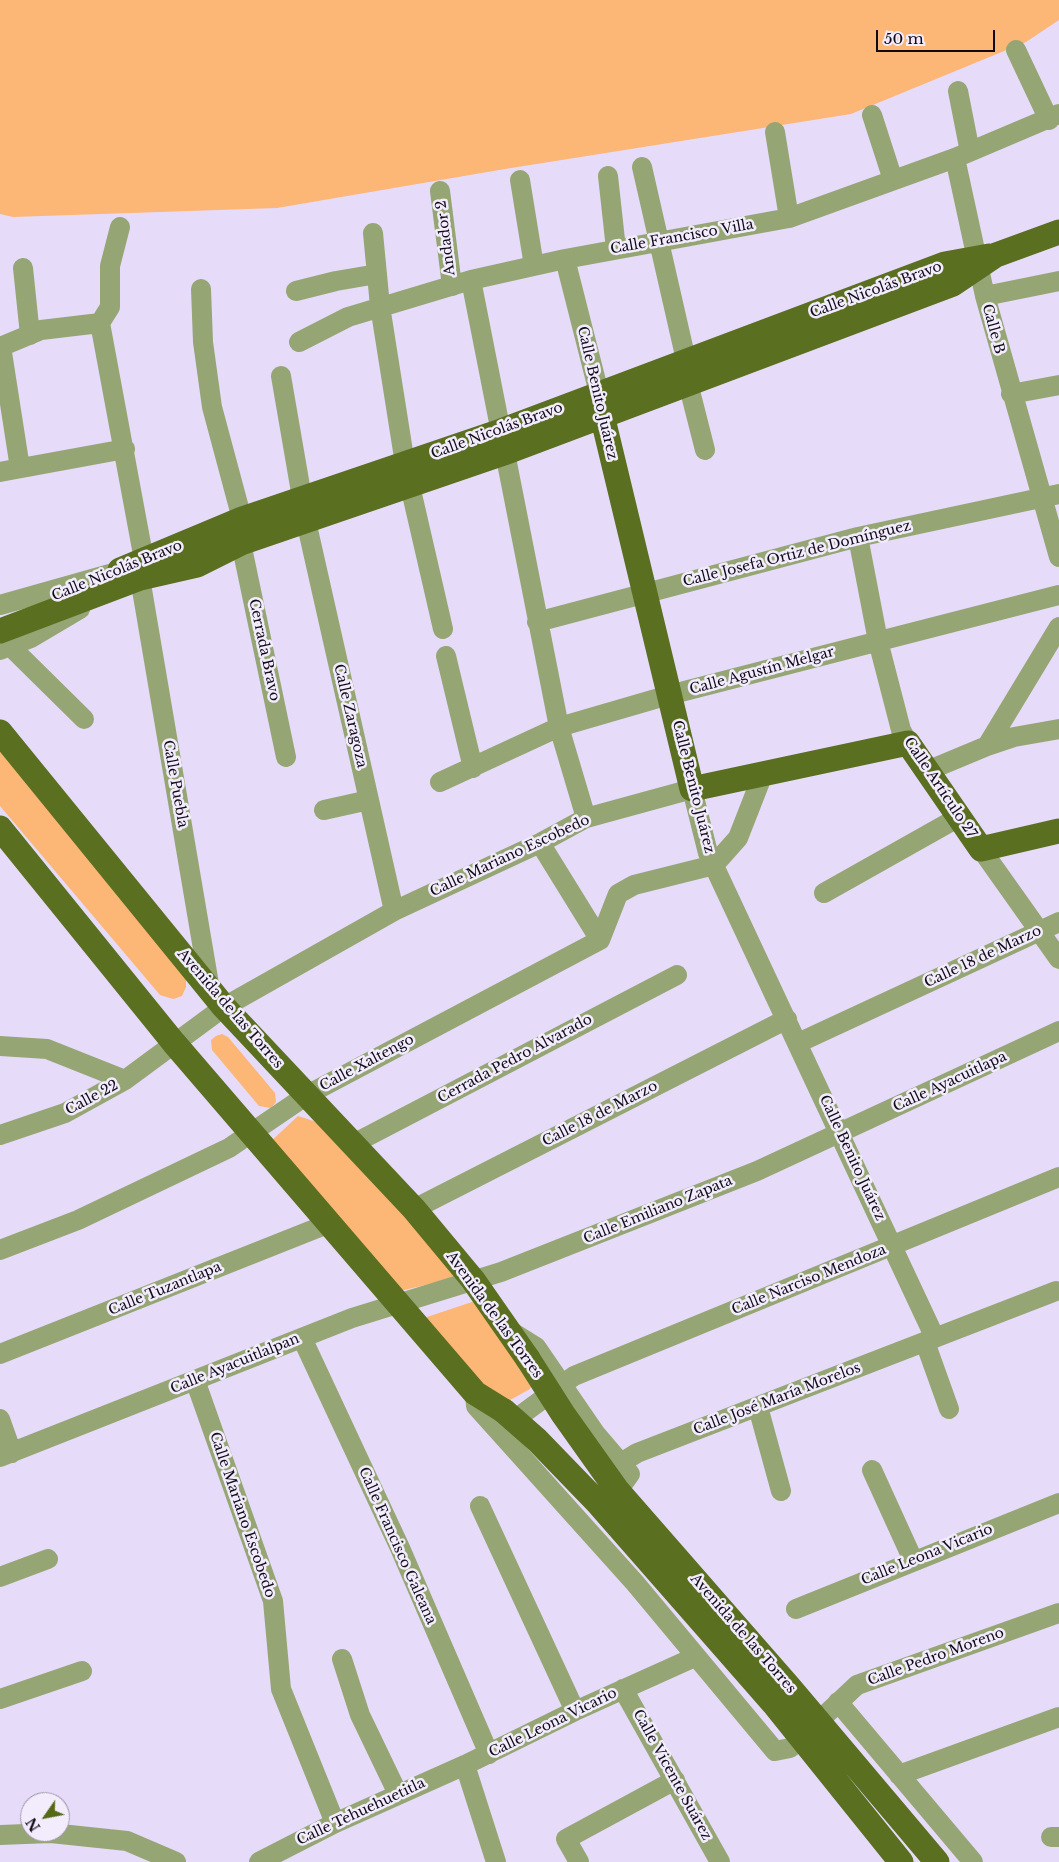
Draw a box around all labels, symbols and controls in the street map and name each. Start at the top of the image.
scale bar [879,20,998,52]
text: 50 m [884,29,924,48]
street label: Andador 2 [433,199,459,277]
street label: Calle Francisco Villa [609,216,755,258]
street label: Calle Nicolás Bravo [808,258,944,322]
street label: Calle B [978,302,1008,356]
street label: Calle Benito Juárez [573,325,621,461]
street label: Calle Nicolás Bravo [429,399,565,463]
street label: Calle Josefa Ortiz de Domínguez [681,518,913,590]
street label: Calle Nicolás Bravo [49,537,185,605]
street label: Cerrada Bravo [245,597,283,703]
street label: Calle Agustín Melgar [688,644,836,698]
street label: Calle Zaragoza [330,662,370,770]
street label: Calle Benito Juárez [668,719,718,855]
street label: Calle Artículo 27 [900,734,980,842]
street label: Calle Puebla [159,739,191,829]
street label: Calle Mariano Escobedo [428,812,592,900]
street label: Calle 18 de Marzo [922,923,1044,991]
street label: Avenida de las Torres [174,946,286,1072]
street label: Cerrada Pedro Alvarado [435,1011,595,1107]
street label: Calle Xaltengo [317,1031,417,1095]
street label: Calle Ayacuitlapa [891,1048,1009,1116]
street label: Calle 22 [63,1077,121,1119]
street label: Calle 18 de Marzo [540,1078,660,1150]
street label: Calle Benito Juárez [816,1093,888,1223]
street label: Calle Emiliano Zapata [581,1172,735,1248]
street label: Calle Narciso Mendoza [729,1241,889,1319]
street label: Avenida de las Torres [442,1248,546,1382]
street label: Calle Tuzantlapa [106,1259,224,1319]
street label: Calle Ayacuitlalpan [168,1330,302,1398]
street label: Calle José María Morelos [691,1359,863,1439]
street label: Calle Mariano Escobedo [206,1430,278,1600]
street label: Calle Francisco Galeana [355,1465,439,1627]
street label: Calle Leona Vicario [859,1521,995,1589]
street label: Avenida de las Torres [687,1571,799,1697]
street label: Calle Pedro Moreno [866,1625,1006,1689]
street label: Calle Leona Vicario [486,1685,620,1761]
street label: Calle Vicente Suárez [629,1707,715,1843]
street label: Calle Tehuehuetitla [294,1775,428,1849]
north arrow [20,1792,70,1842]
text: N [22,1814,44,1835]

